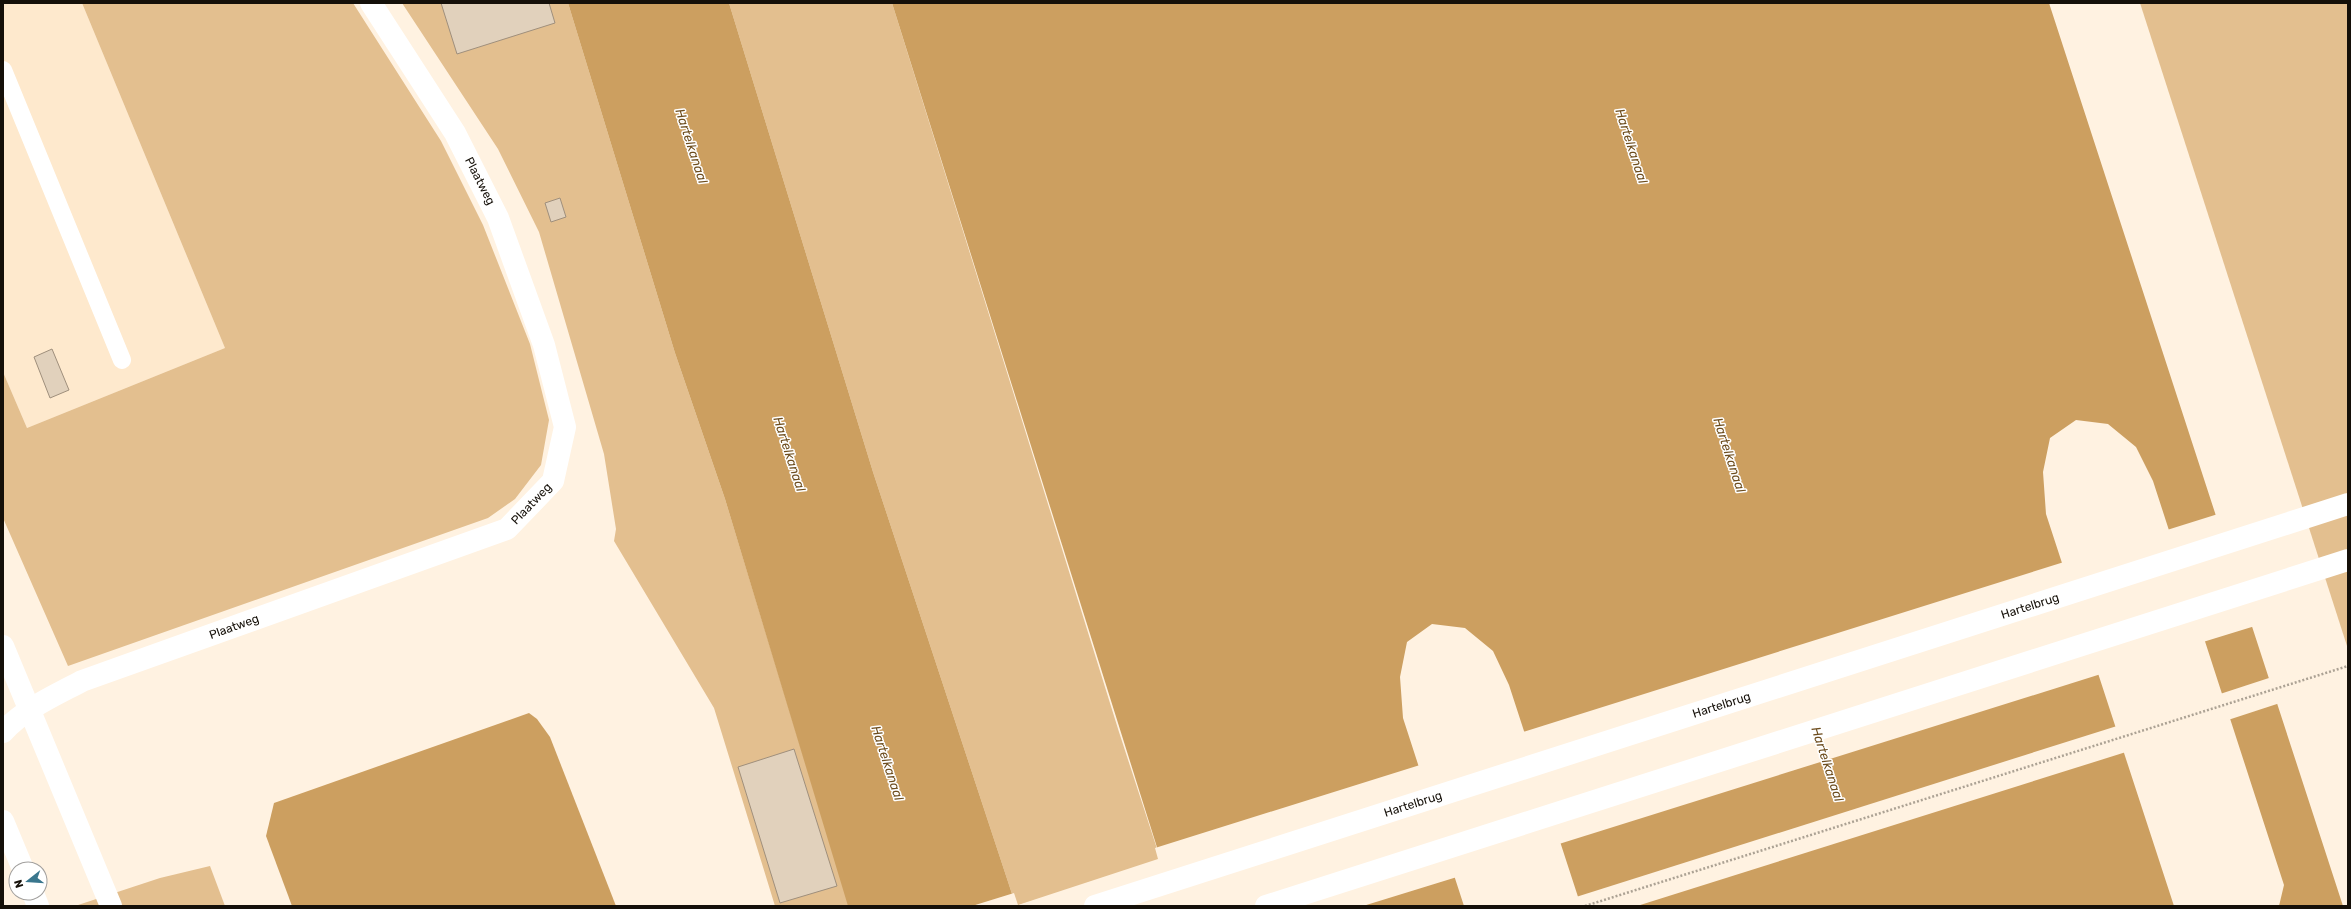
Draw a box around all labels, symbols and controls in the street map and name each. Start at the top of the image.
water label: Hartelkanaal [672,107,711,186]
water label: Hartelkanaal [1612,107,1651,186]
street label: Plaatweg [462,155,498,207]
water label: Hartelkanaal [770,415,809,494]
water label: Hartelkanaal [1710,416,1749,495]
street label: Plaatweg [508,480,554,527]
street label: Hartelbrug [1999,590,2061,622]
street label: Plaatweg [207,611,261,642]
street label: Hartelbrug [1691,689,1752,721]
water label: Hartelkanaal [868,724,907,803]
water label: Hartelkanaal [1808,725,1847,804]
street label: Hartelbrug [1382,788,1444,820]
north arrow [8,861,48,901]
text: N [12,878,26,889]

